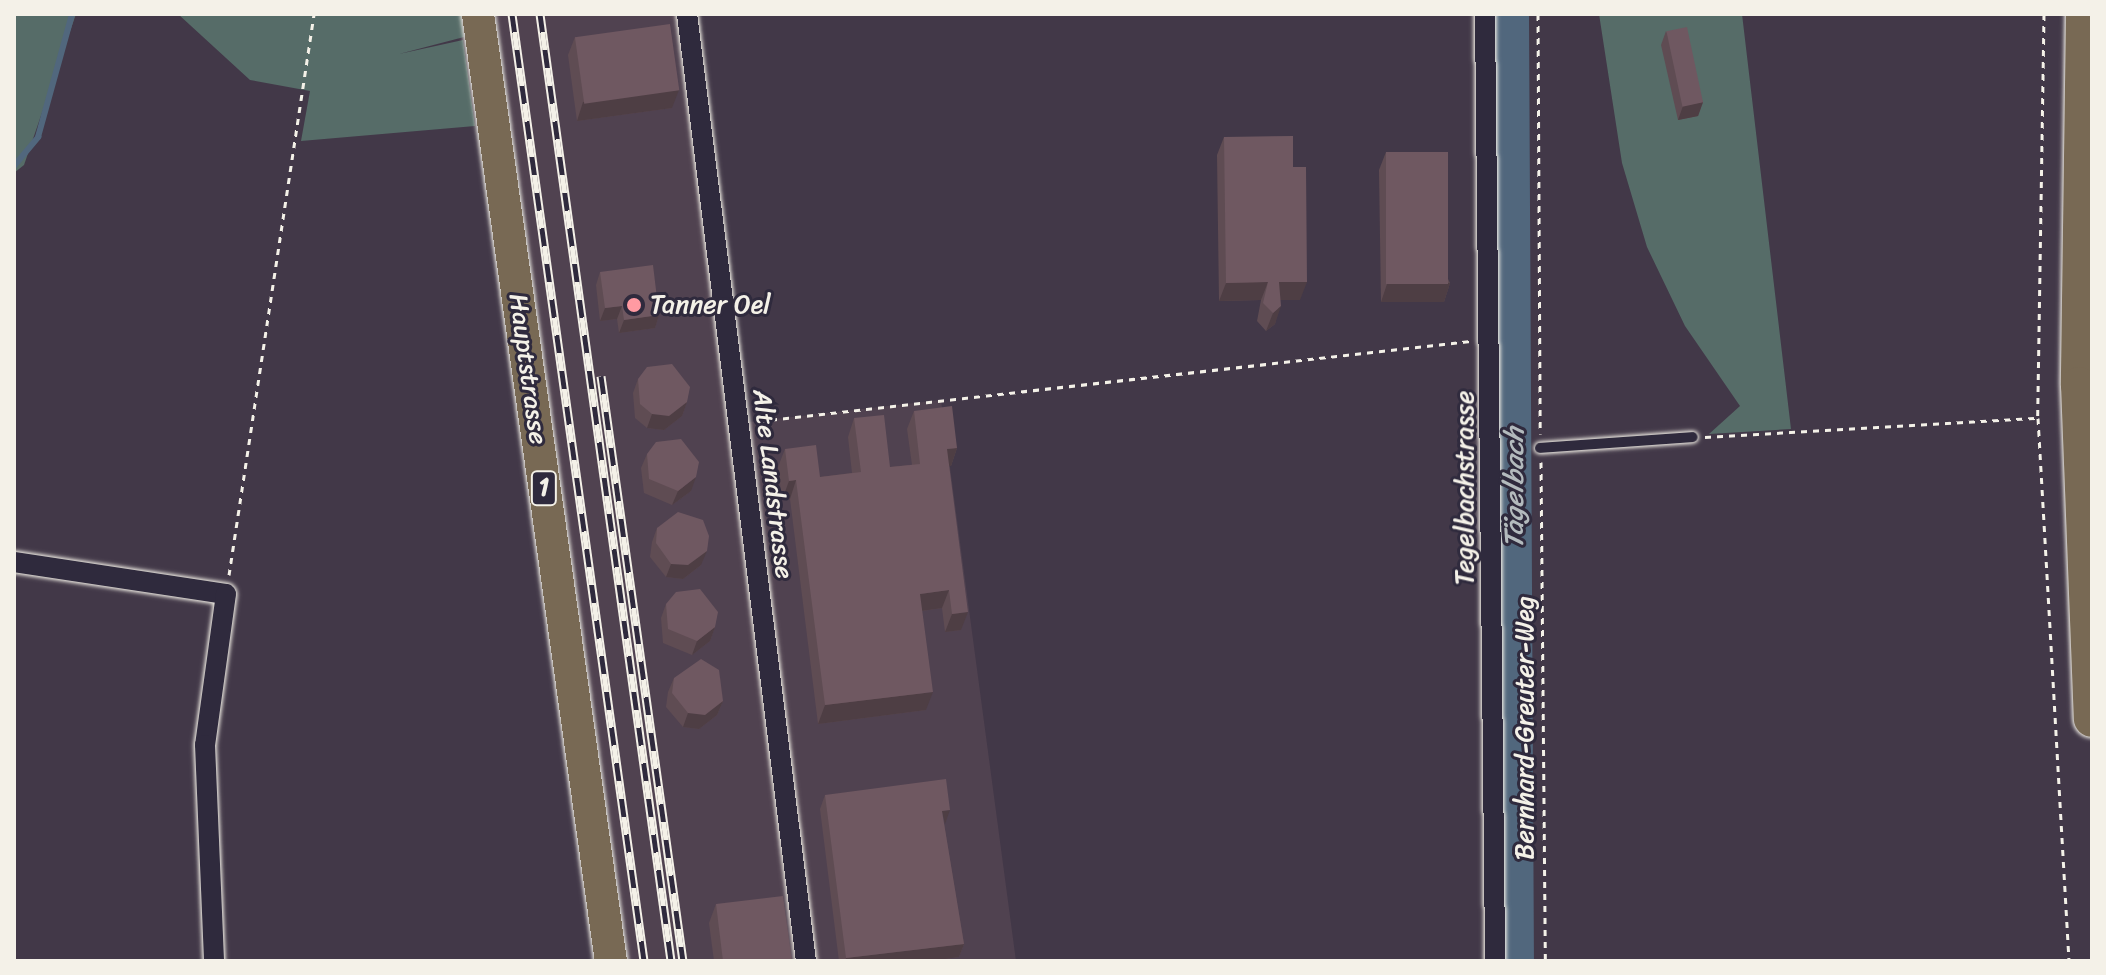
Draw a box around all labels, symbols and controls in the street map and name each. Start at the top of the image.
place label: Tanner Oel [650,289,772,321]
street label: Hauptstrasse [502,291,554,447]
marker: Tanner Oel [625,296,643,314]
street label: Alte Landstrasse [746,388,800,580]
street label: Tegelbachstrasse [1449,391,1481,585]
water label: Tägelbach [1497,427,1531,549]
road number: 1 [530,468,558,508]
street label: Bernhard-Greuter-Weg [1509,596,1541,860]

